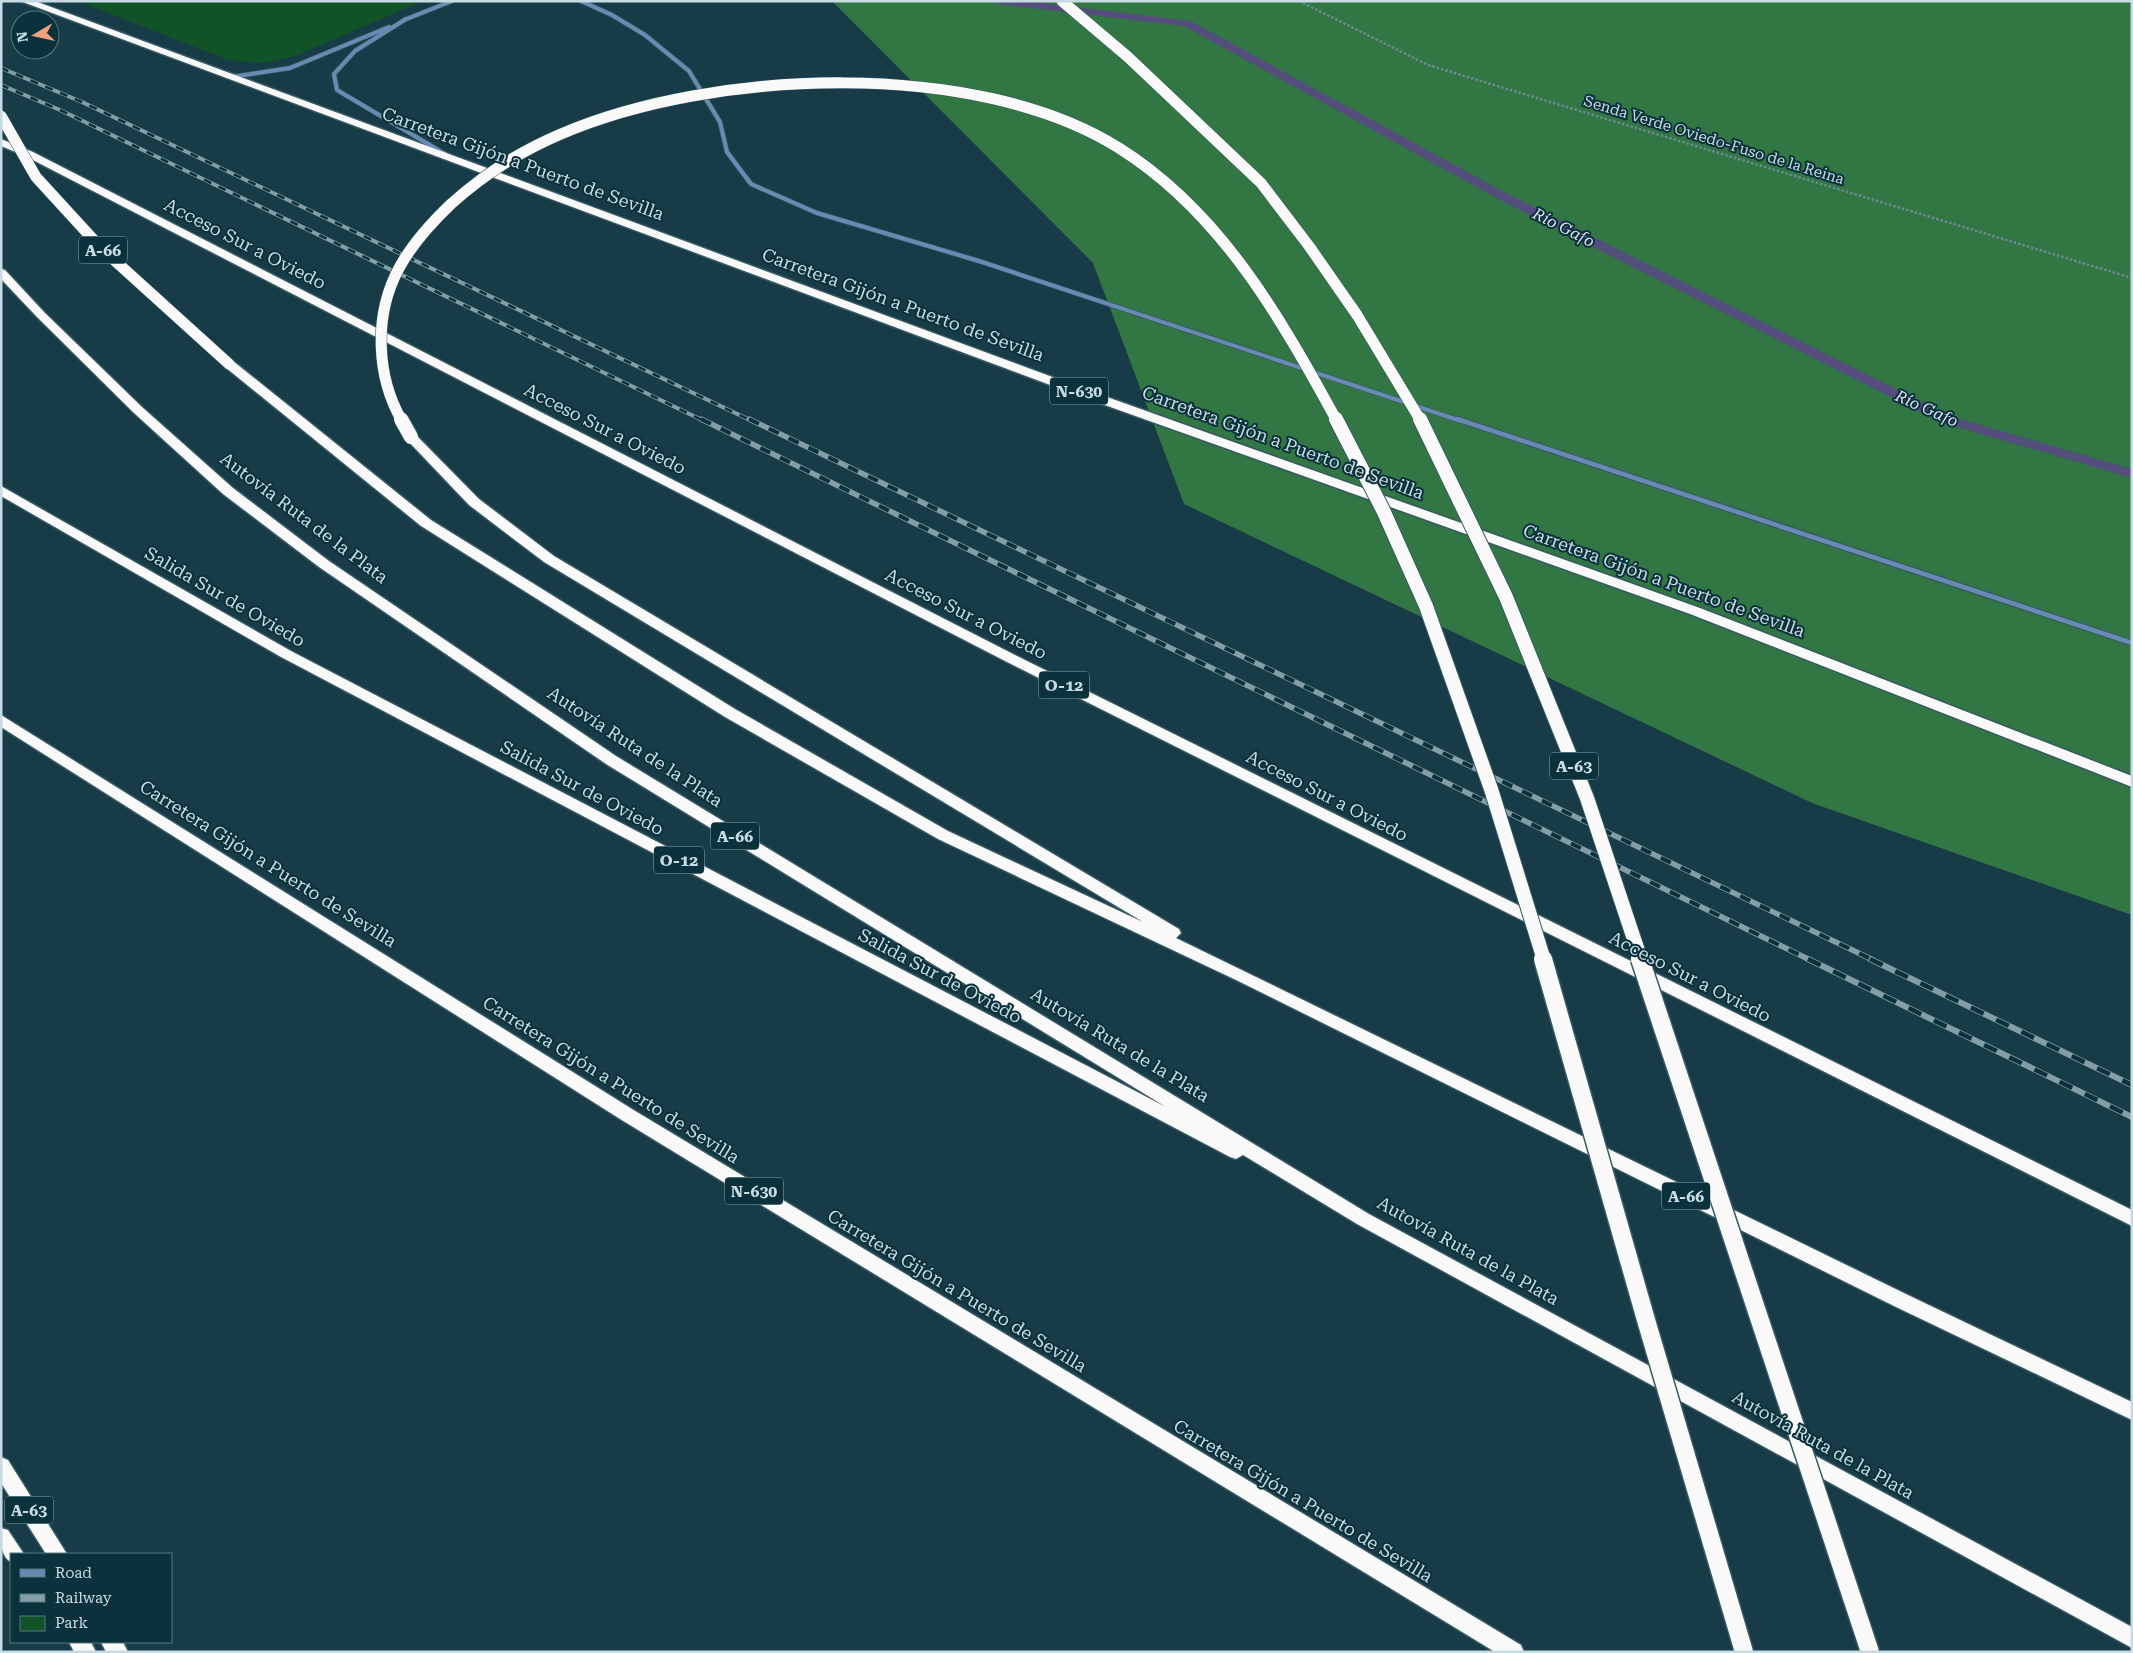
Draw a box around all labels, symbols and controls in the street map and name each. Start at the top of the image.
north arrow [10,10,60,60]
text: N [13,30,31,44]
street label: Senda Verde Oviedo-Fuso de la Reina [1582,92,1846,188]
street label: Carretera Gijón a Puerto de Sevilla [379,103,667,225]
street label: Acceso Sur a Oviedo [161,194,330,293]
water label: Río Gafo [1529,203,1598,251]
road number: A-66 [79,236,127,264]
street label: Carretera Gijón a Puerto de Sevilla [759,244,1047,366]
road number: N-630 [1050,378,1108,404]
street label: Acceso Sur a Oviedo [521,379,690,478]
street label: Carretera Gijón a Puerto de Sevilla [1139,382,1427,504]
water label: Río Gafo [1891,386,1961,431]
street label: Autovía Ruta de la Plata [216,448,392,588]
street label: Carretera Gijón a Puerto de Sevilla [1520,520,1808,642]
street label: Salida Sur de Oviedo [141,542,309,651]
street label: Acceso Sur a Oviedo [882,564,1051,663]
road number: O-12 [1039,672,1089,698]
street label: Autovía Ruta de la Plata [544,682,727,811]
street label: Salida Sur de Oviedo [497,736,667,839]
street label: Acceso Sur a Oviedo [1243,746,1412,845]
road number: A-63 [1550,752,1598,779]
street label: Carretera Gijón a Puerto de Sevilla [136,776,401,952]
road number: A-66 [711,822,759,849]
road number: O-12 [654,846,704,874]
street label: Salida Sur de Oviedo [855,924,1025,1027]
street label: Acceso Sur a Oviedo [1606,927,1775,1026]
street label: Autovía Ruta de la Plata [1027,983,1213,1106]
street label: Carretera Gijón a Puerto de Sevilla [479,992,744,1168]
road number: N-630 [725,1178,783,1204]
road number: A-66 [1662,1182,1710,1210]
street label: Autovía Ruta de la Plata [1374,1192,1563,1309]
street label: Carretera Gijón a Puerto de Sevilla [824,1205,1091,1377]
street label: Autovía Ruta de la Plata [1729,1386,1918,1503]
street label: Carretera Gijón a Puerto de Sevilla [1170,1415,1437,1587]
road number: A-63 [5,1496,53,1524]
legend [10,1553,172,1643]
text: Road [55,1564,92,1582]
text: Railway [55,1589,112,1607]
text: Park [55,1614,89,1632]

